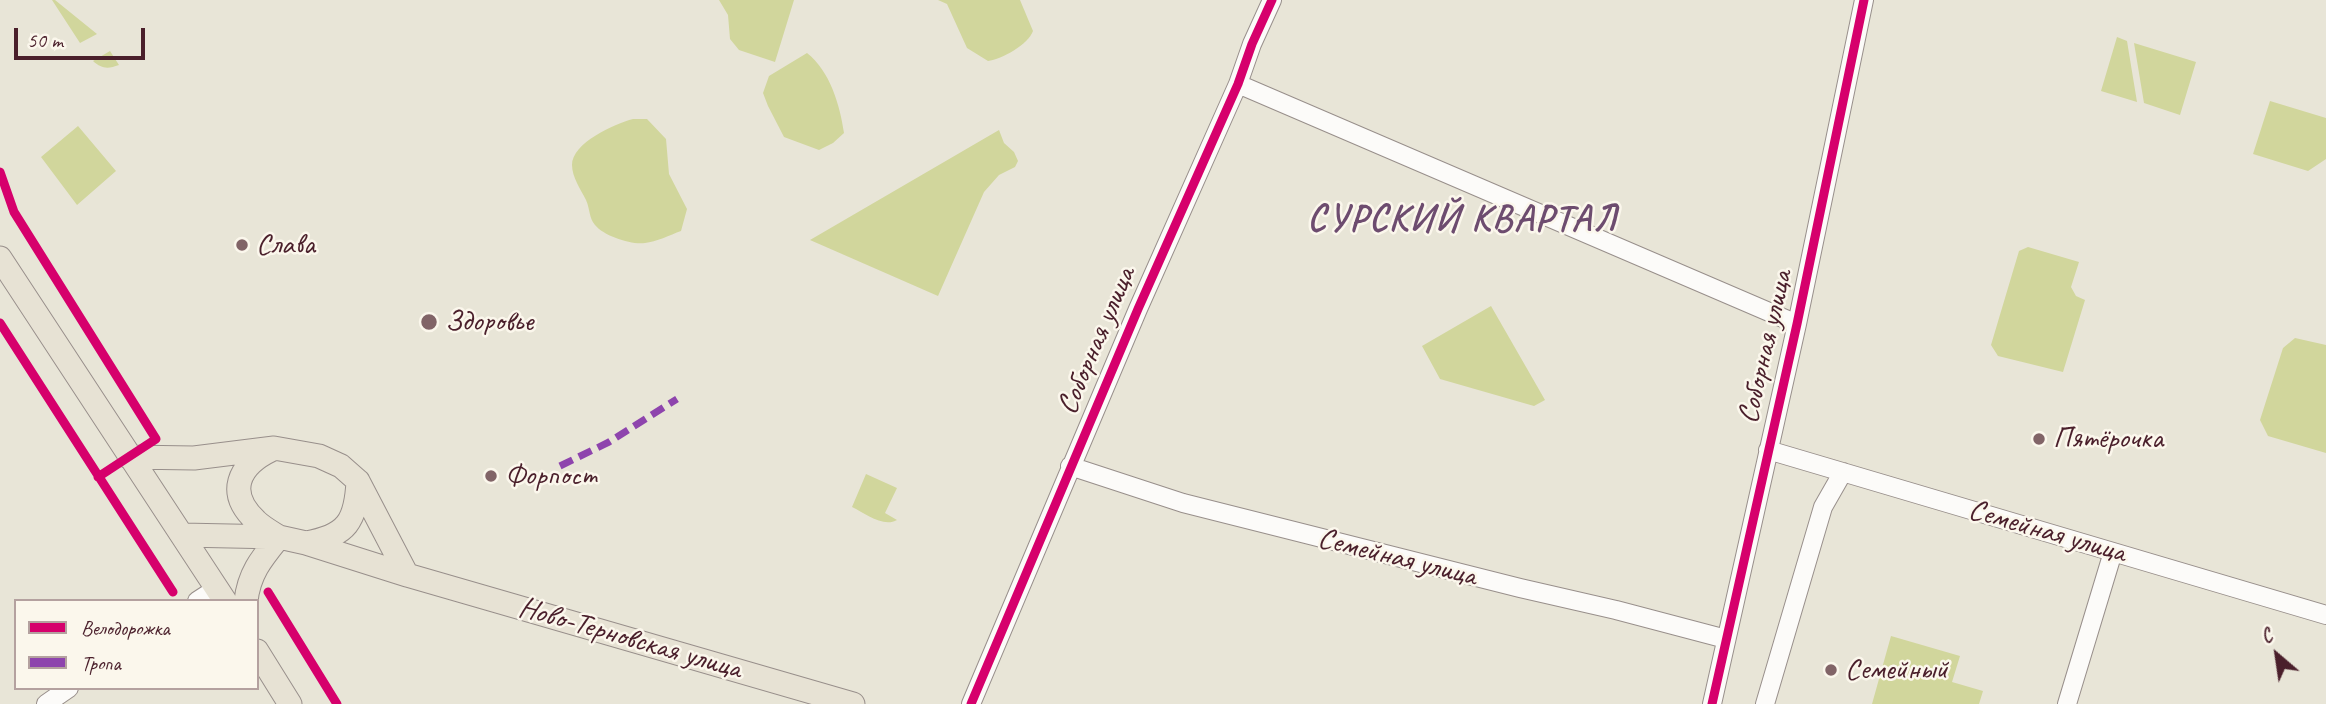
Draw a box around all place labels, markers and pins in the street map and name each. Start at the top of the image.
place label: Слава [256,227,315,263]
marker: Слава [234,237,250,253]
place label: Здоровье [445,304,533,340]
marker: Здоровье [419,312,439,332]
place label: Пятёрочка [2053,421,2163,457]
marker: Пятёрочка [2031,431,2047,447]
place label: Форпост [505,458,596,494]
marker: Форпост [483,468,499,484]
place label: Семейный [1845,652,1948,688]
marker: Семейный [1823,662,1839,678]

